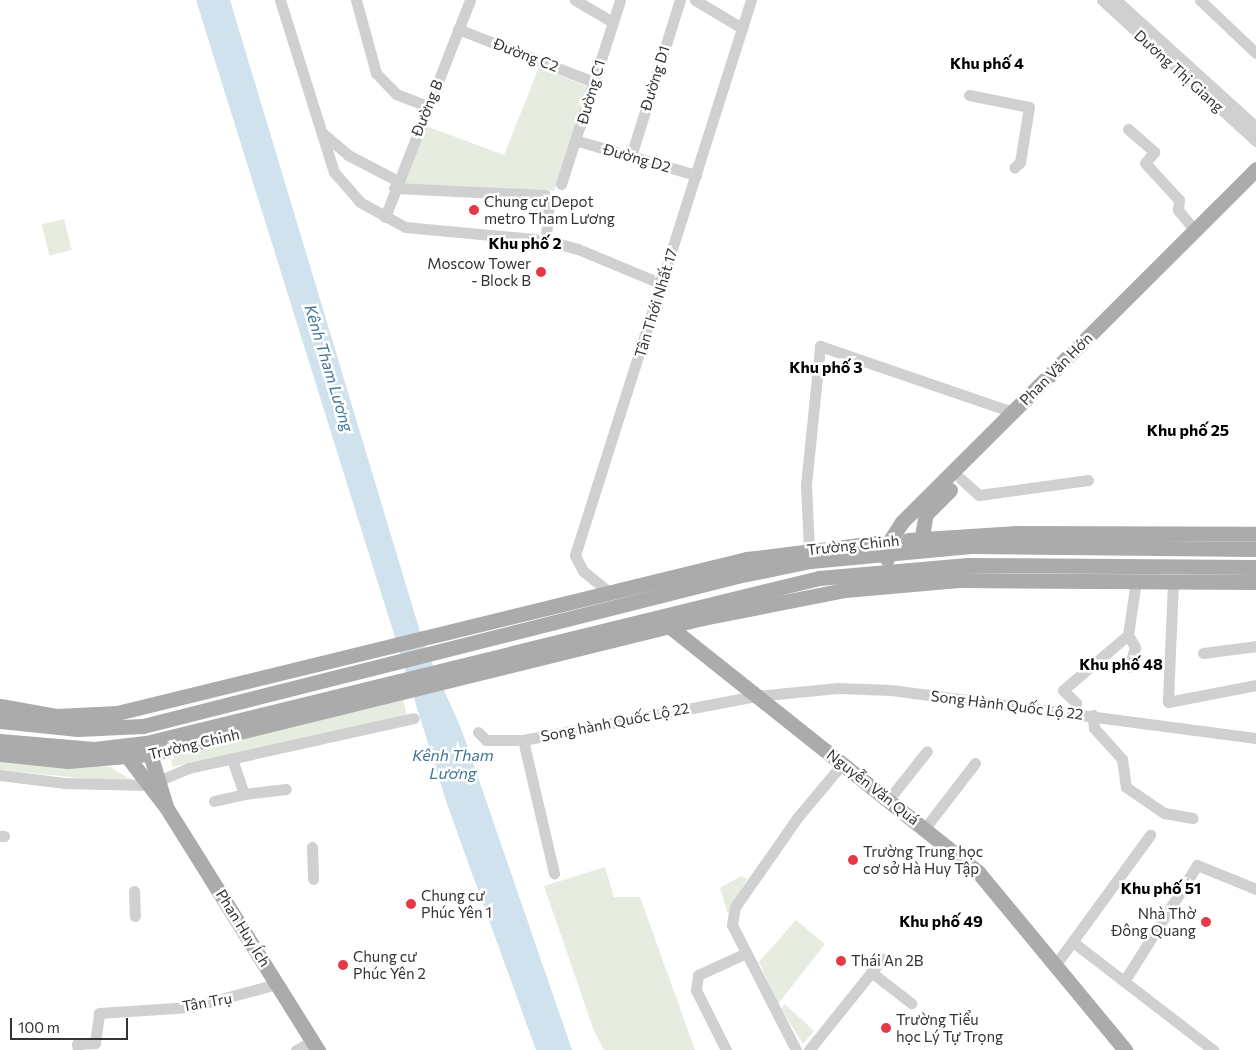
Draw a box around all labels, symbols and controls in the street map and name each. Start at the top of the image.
street label: Dương Thị Giang [1131,26,1227,116]
street label: Đường C2 [491,34,561,76]
street label: Đường D1 [637,43,673,113]
district label: Khu phố 4 [950,53,1024,73]
street label: Đường C1 [573,58,609,126]
street label: Đường B [408,77,446,139]
street label: Đường D2 [601,140,673,176]
place label: Chung cư Depot metro Tham Lương [484,192,615,227]
marker: Chung cư Depot metro Tham Lương [468,204,480,216]
district label: Khu phố 2 [488,233,562,253]
street label: Tân Thới Nhất 17 [631,246,681,360]
place label: Moscow Tower - Block B [427,254,531,289]
marker: Moscow Tower - Block B [535,266,547,278]
water label: Kênh Tham Lương [301,302,357,434]
street label: Phan Văn Hớn [1016,329,1096,409]
district label: Khu phố 3 [789,357,863,377]
district label: Khu phố 25 [1147,420,1229,440]
street label: Trường Chinh [806,531,900,559]
district label: Khu phố 48 [1079,654,1163,674]
street label: Song Hành Quốc Lộ 22 [930,687,1084,723]
street label: Song hành Quốc Lộ 22 [539,699,691,745]
street label: Trường Chinh [147,725,241,763]
water label: Kênh Tham Lương [412,745,494,783]
street label: Nguyễn Văn Quá [823,745,923,829]
place label: Trường Trung học cơ sở Hà Huy Tập [863,842,983,877]
marker: Trường Trung học cơ sở Hà Huy Tập [847,854,859,866]
district label: Khu phố 51 [1121,878,1201,898]
street label: Phan Huy Ích [212,886,274,970]
place label: Chung cư Phúc Yên 1 [421,886,492,921]
marker: Chung cư Phúc Yên 1 [405,898,417,910]
place label: Nhà Thờ Đông Quang [1111,904,1196,939]
district label: Khu phố 49 [899,911,983,931]
marker: Nhà Thờ Đông Quang [1200,916,1212,928]
place label: Chung cư Phúc Yên 2 [353,947,426,982]
place label: Thái An 2B [851,952,924,970]
marker: Thái An 2B [835,955,847,967]
marker: Chung cư Phúc Yên 2 [337,959,349,971]
street label: Tân Trụ [181,989,233,1015]
scale bar [12,1008,130,1040]
place label: Trường Tiểu học Lý Tự Trọng [896,1010,1003,1045]
text: 100 m [18,1018,60,1036]
marker: Trường Tiểu học Lý Tự Trọng [880,1022,892,1034]

